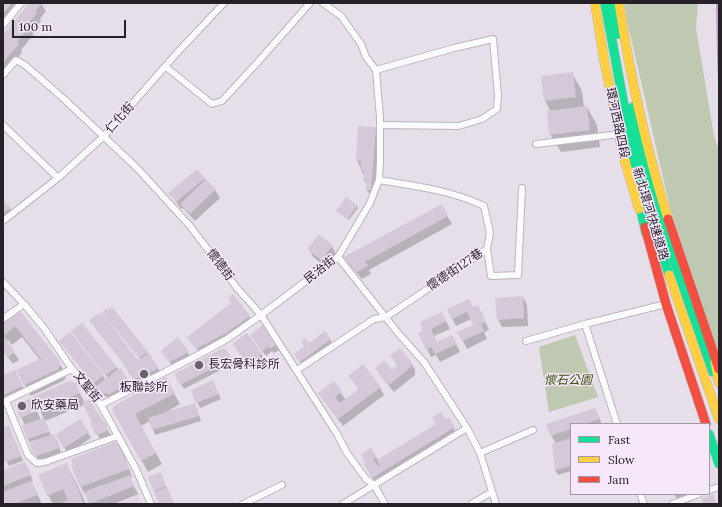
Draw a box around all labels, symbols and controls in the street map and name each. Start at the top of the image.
scale bar [14,12,128,38]
text: 100 m [19,19,52,34]
street label: 環河西路四段 [602,86,632,160]
street label: 仁化街 [103,100,137,136]
street label: 新北環河快速道路 [629,166,671,262]
street label: 懷德街 [203,246,237,284]
street label: 懷德街127巷 [424,246,486,294]
street label: 民治街 [301,253,339,287]
place label: 長宏骨科診所 [208,358,280,372]
marker: 長宏骨科診所 [193,359,205,371]
street label: 文聖街 [70,368,104,406]
marker: 板聯診所 [138,368,150,380]
park label: 懷石公園 [544,374,592,388]
place label: 板聯診所 [120,381,168,395]
place label: 欣安藥局 [31,399,79,413]
marker: 欣安藥局 [16,400,28,412]
legend [570,423,710,495]
text: Fast [608,432,631,447]
text: Slow [608,452,635,467]
text: Jam [608,472,629,487]

